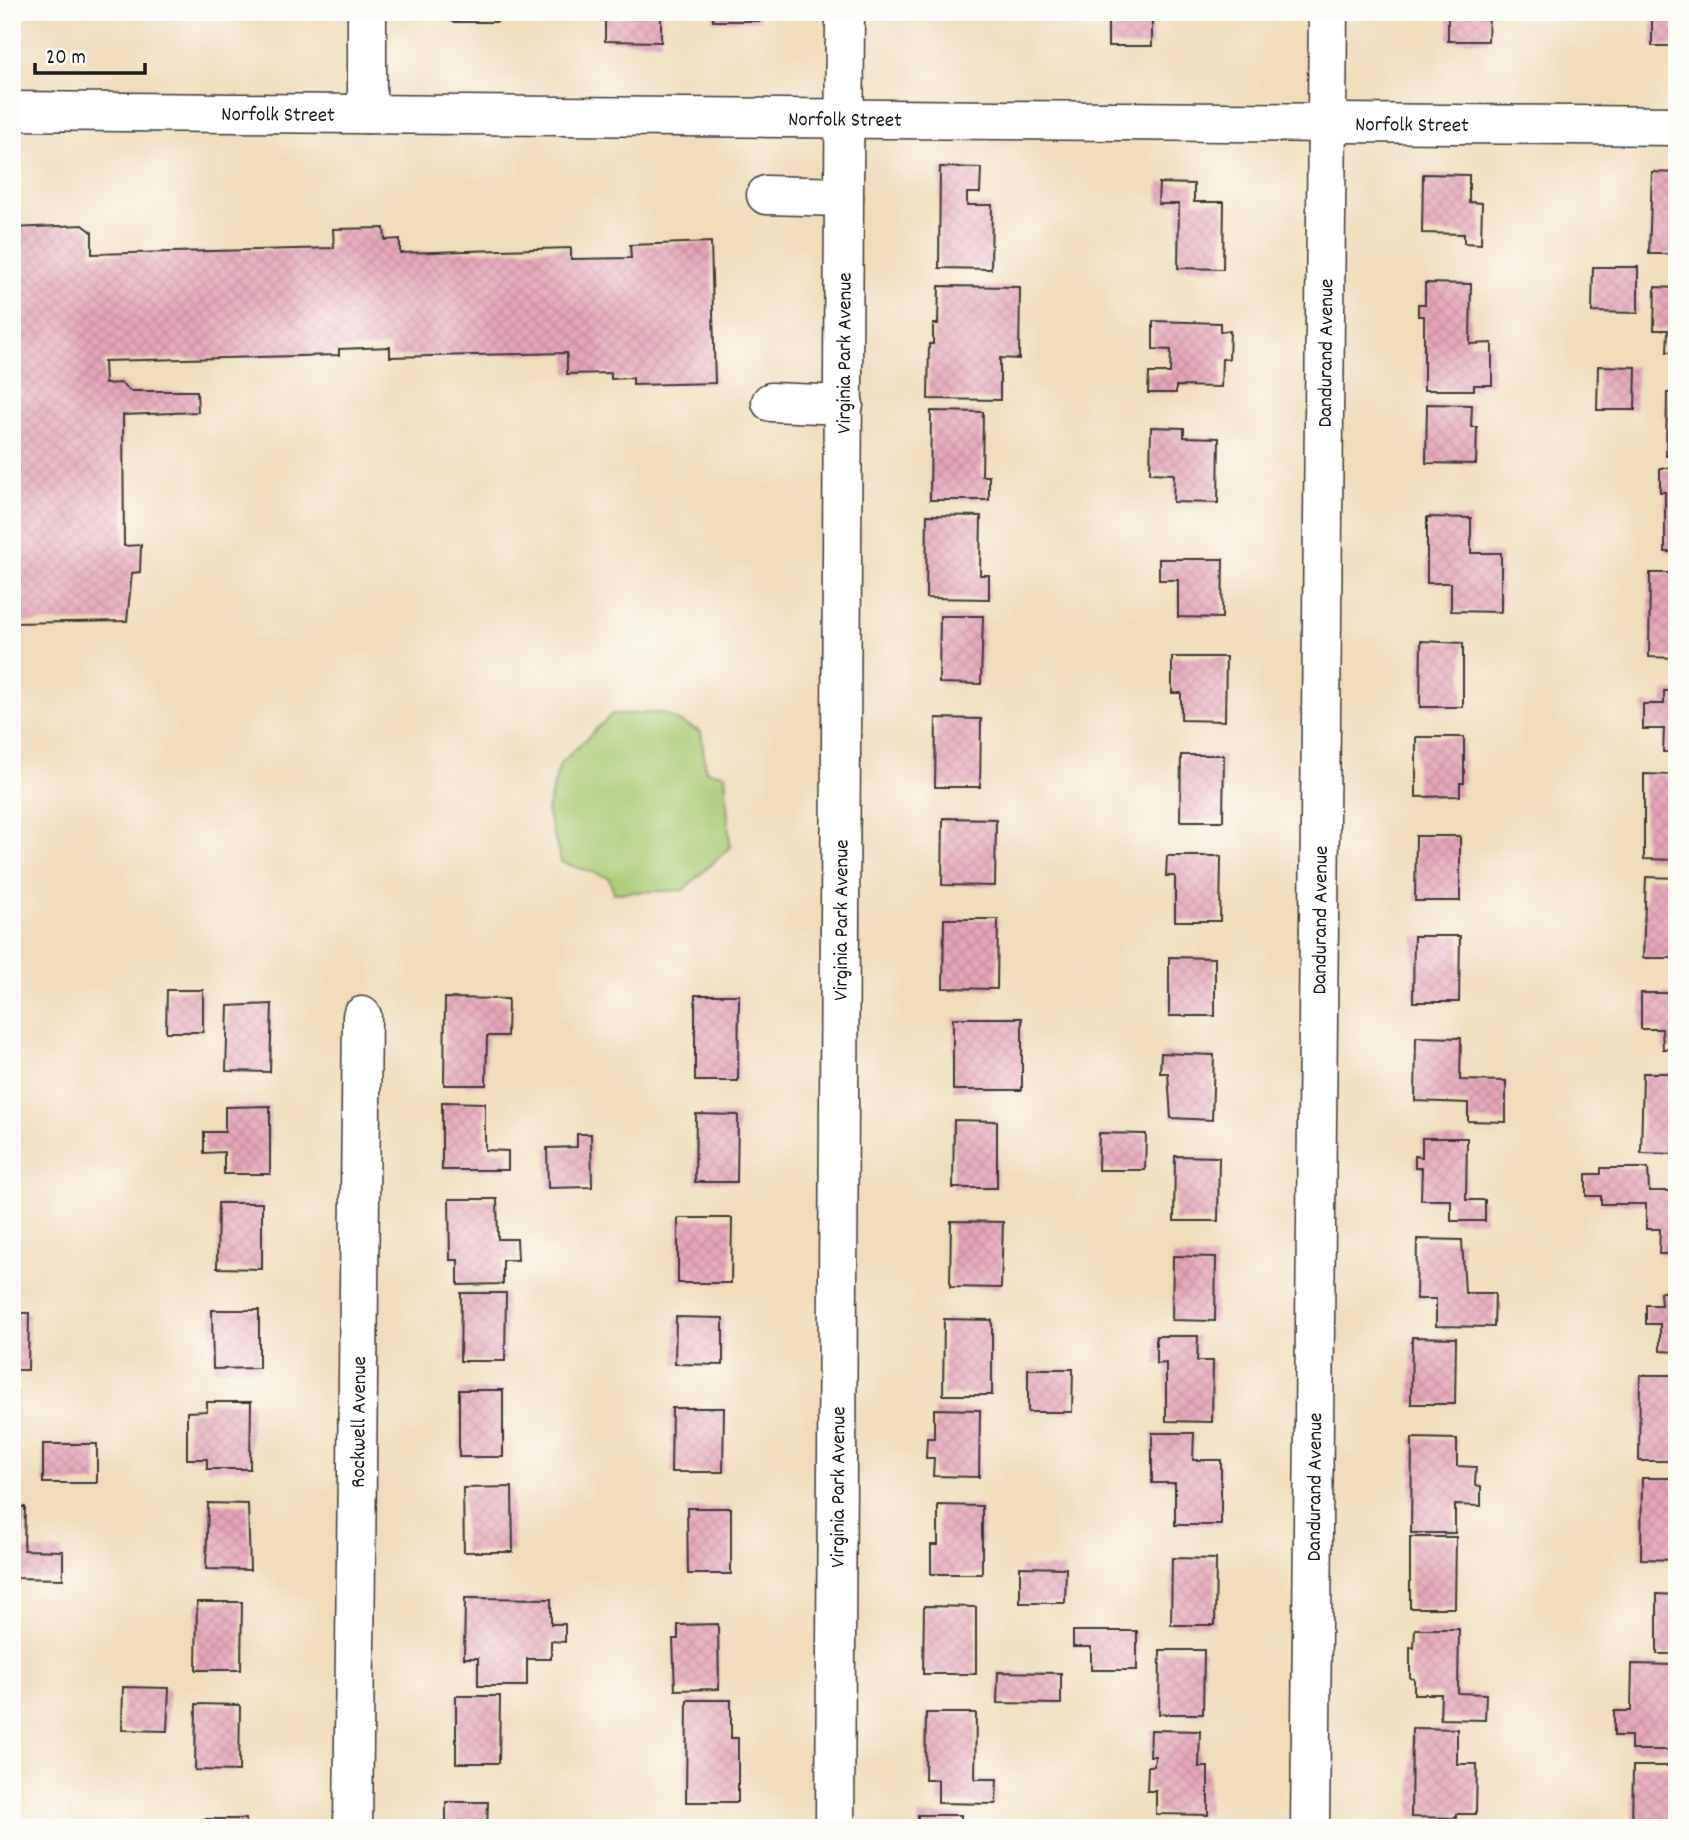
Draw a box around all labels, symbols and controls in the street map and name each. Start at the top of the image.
scale bar [35,32,145,76]
text: 20 m [46,44,86,74]
street label: Norfolk Street [221,101,335,132]
street label: Norfolk Street [788,106,902,137]
street label: Norfolk Street [1355,111,1469,142]
street label: Virginia Park Avenue [831,272,862,434]
street label: Dandurand Avenue [1312,279,1343,428]
street label: Virginia Park Avenue [828,839,858,1001]
street label: Dandurand Avenue [1306,845,1338,995]
street label: Rockwell Avenue [345,1356,376,1488]
street label: Virginia Park Avenue [824,1406,855,1568]
street label: Dandurand Avenue [1301,1412,1332,1562]

